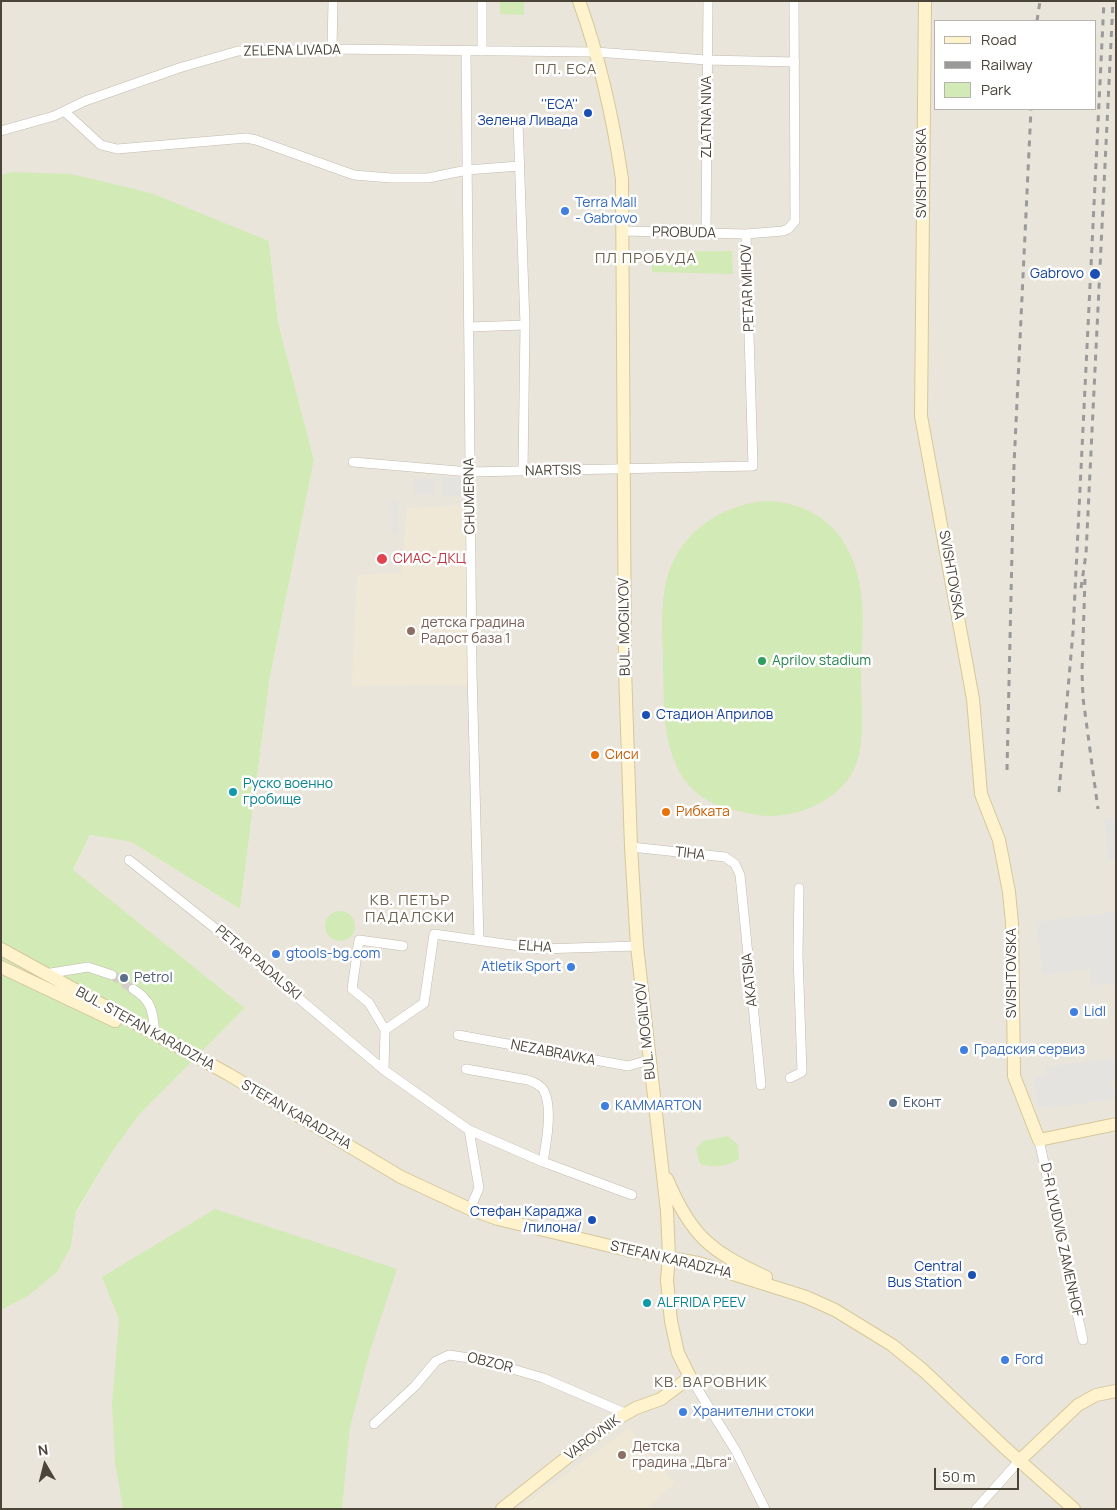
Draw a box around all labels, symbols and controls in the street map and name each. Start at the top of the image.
legend [934,20,1097,110]
text: Road [981,29,1017,50]
street label: ZELENA LIVADA [243,42,341,60]
text: Railway [981,54,1033,75]
district label: ПЛ. ЕСА [534,61,598,79]
street label: ZLATNA NIVA [699,76,715,158]
text: Park [981,79,1011,100]
place label: ''ЕСА'' Зелена Ливада [477,97,578,130]
marker: ''ЕСА'' Зелена Ливада [582,107,594,119]
street label: SVISHTOVSKA [914,128,930,218]
place label: Terra Mall - Gabrovo [575,195,638,228]
marker: Terra Mall - Gabrovo [559,205,571,217]
street label: PROBUDA [652,224,716,242]
street label: PETAR MIHOV [738,244,758,332]
district label: ПЛ ПРОБУДА [594,250,698,268]
place label: Gabrovo [1030,266,1084,282]
marker: Gabrovo [1088,267,1102,281]
street label: CHUMERNA [461,458,479,534]
street label: NARTSIS [525,462,581,480]
street label: SVISHTOVSKA [935,529,967,621]
place label: СИАС-ДКЦ [393,551,466,567]
marker: СИАС-ДКЦ [375,552,389,566]
street label: BUL. MOGILYOV [616,578,634,676]
place label: детска градина Радост база 1 [421,615,525,648]
marker: детска градина Радост база 1 [405,625,417,637]
place label: Aprilov stadium [772,653,871,669]
marker: Aprilov stadium [756,655,768,667]
place label: Стадион Априлов [656,707,773,723]
marker: Стадион Априлов [640,709,652,721]
place label: Сиси [605,747,639,763]
marker: Сиси [589,749,601,761]
place label: Руско военно гробище [243,776,333,809]
marker: Руско военно гробище [227,786,239,798]
place label: Рибката [676,804,730,820]
marker: Рибката [660,806,672,818]
street label: TIHA [674,844,706,864]
district label: КВ. ПЕТЪР ПАДАЛСКИ [364,892,456,927]
street label: PETAR PADALSKI [212,922,304,1004]
street label: SVISHTOVSKA [1004,928,1020,1018]
street label: ELHA [518,937,552,957]
place label: gtools-bg.com [286,946,380,962]
marker: gtools-bg.com [270,948,282,960]
street label: AKATSIA [739,952,761,1008]
place label: Atletik Sport [481,959,561,975]
marker: Atletik Sport [565,961,577,973]
place label: Petrol [134,970,173,986]
marker: Petrol [118,972,130,984]
street label: BUL. MOGILYOV [633,981,659,1081]
street label: BUL. STEFAN KARADZHA [73,984,217,1074]
place label: Lidl [1084,1004,1106,1020]
marker: Lidl [1068,1006,1080,1018]
street label: NEZABRAVKA [509,1037,597,1069]
place label: Градския сервиз [974,1042,1085,1058]
marker: Градския сервиз [958,1044,970,1056]
street label: STEFAN KARADZHA [238,1077,354,1153]
place label: Еконт [903,1095,941,1111]
marker: Еконт [887,1097,899,1109]
place label: KAMMARTON [615,1098,701,1114]
marker: KAMMARTON [599,1100,611,1112]
street label: D-R LYUDVIG ZAMENHOF [1036,1161,1086,1319]
place label: Стефан Караджа /пилона/ [470,1204,582,1236]
marker: Стефан Караджа /пилона/ [586,1214,598,1226]
street label: STEFAN KARADZHA [609,1238,733,1282]
place label: Central Bus Station [887,1259,962,1292]
marker: Central Bus Station [966,1269,978,1281]
place label: ALFRIDA PEEV [657,1295,746,1311]
marker: ALFRIDA PEEV [641,1297,653,1309]
street label: OBZOR [466,1349,514,1377]
place label: Ford [1015,1352,1043,1368]
marker: Ford [999,1354,1011,1366]
district label: КВ. ВАРОВНИК [653,1374,769,1392]
place label: Хранителни стоки [693,1404,814,1420]
marker: Хранителни стоки [677,1406,689,1418]
street label: VAROVNIK [562,1412,624,1464]
place label: Детска градина „Дъга“ [632,1439,732,1471]
north arrow [20,1440,70,1490]
text: N [37,1440,49,1460]
marker: Детска градина „Дъга“ [616,1449,628,1461]
scale bar [937,1458,1022,1490]
text: 50 m [942,1466,976,1487]

